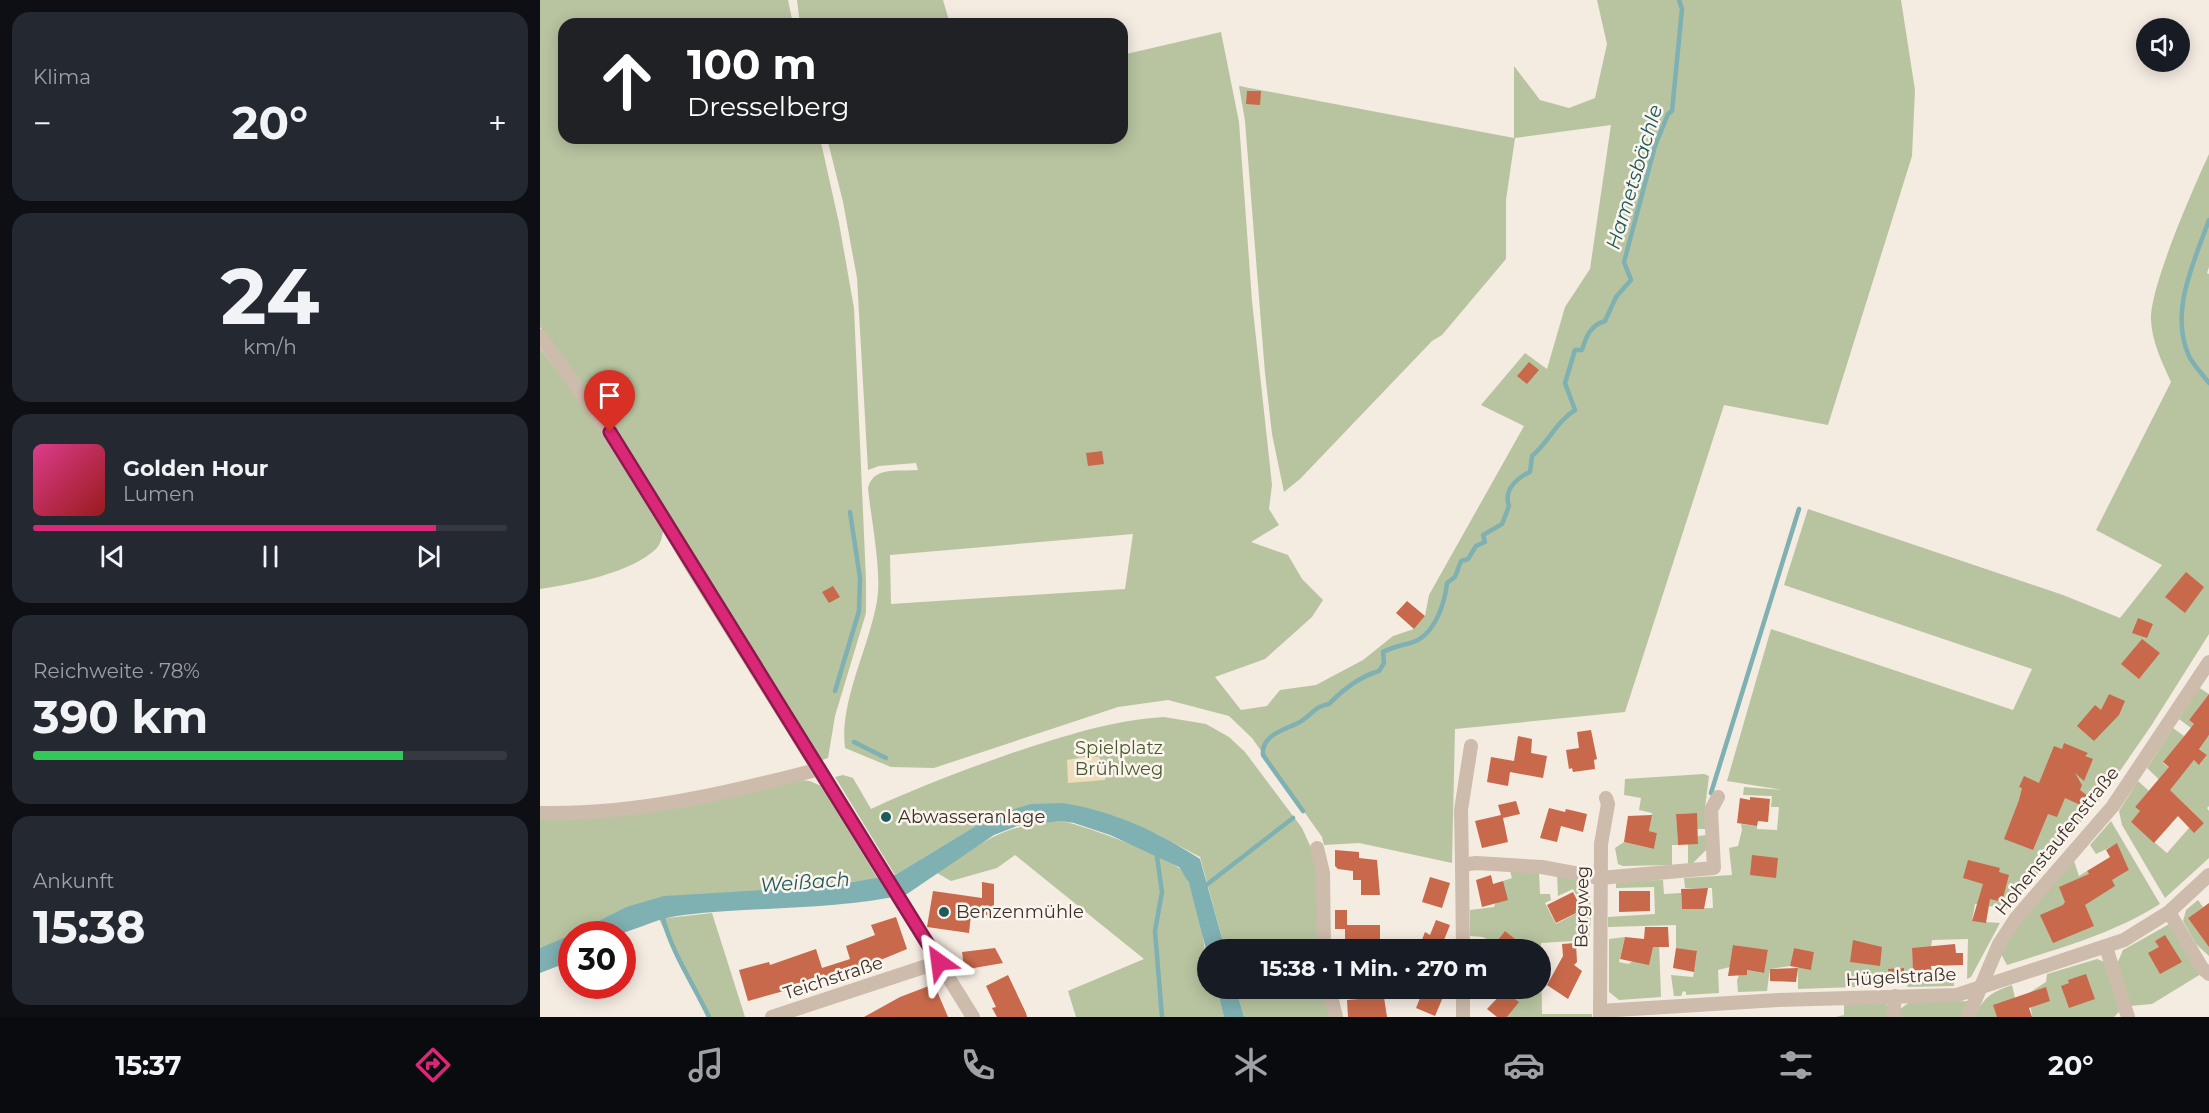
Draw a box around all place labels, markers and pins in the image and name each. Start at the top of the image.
pin [584,370,635,432]
place label: Abwasseranlage [898,806,1045,828]
marker: Abwasseranlage [879,810,893,824]
place label: Benzenmühle [956,901,1084,923]
marker: Benzenmühle [937,905,951,919]

